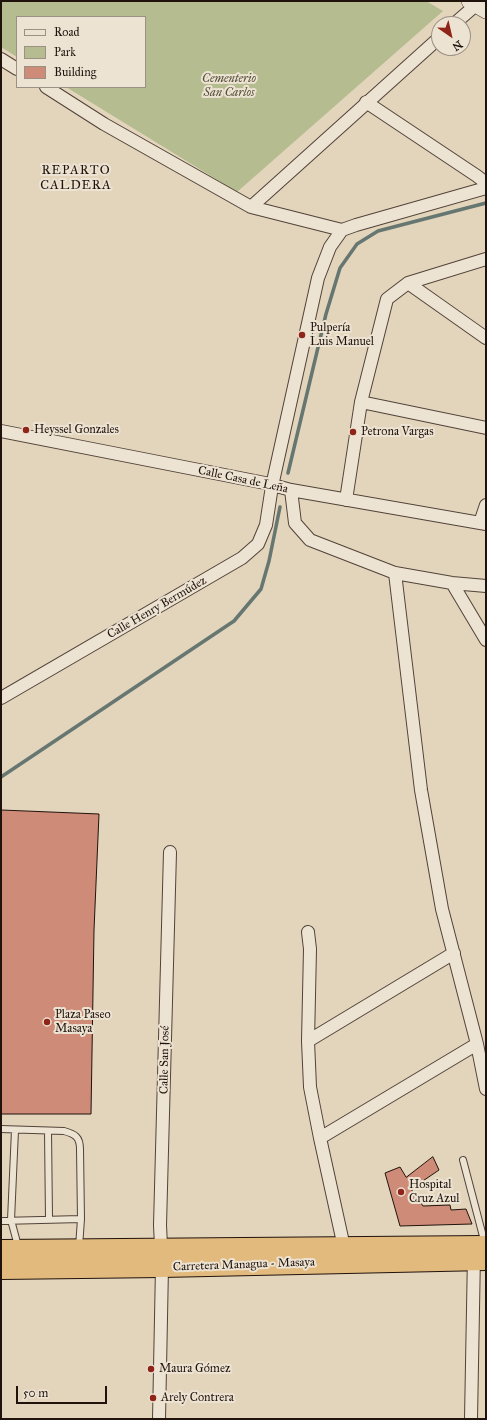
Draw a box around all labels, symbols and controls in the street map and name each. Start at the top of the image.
legend [16,16,146,88]
north arrow [431,16,471,56]
text: Road [54,25,80,39]
text: N [450,38,465,54]
text: Park [54,45,76,59]
text: Building [54,65,96,79]
park label: Cementerio San Carlos [202,72,256,100]
district label: REPARTO CALDERA [40,163,112,194]
place label: Pulpería Luis Manuel [310,321,374,349]
marker: Pulpería Luis Manuel [297,330,307,340]
place label: Heyssel Gonzales [34,423,119,437]
marker: Heyssel Gonzales [21,425,31,435]
place label: Petrona Vargas [361,425,434,439]
marker: Petrona Vargas [348,427,358,437]
street label: Calle Casa de Leña [197,463,289,497]
street label: Calle Henry Bermúdez [105,574,209,642]
place label: Plaza Paseo Masaya [55,1008,111,1036]
marker: Plaza Paseo Masaya [42,1017,52,1027]
street label: Calle San José [157,1026,173,1094]
place label: Hospital Cruz Azul [409,1178,460,1206]
marker: Hospital Cruz Azul [396,1187,406,1197]
street label: Carretera Managua - Masaya [173,1255,315,1275]
place label: Maura Gómez [159,1362,230,1376]
marker: Maura Gómez [146,1364,156,1374]
scale bar [18,1378,109,1404]
text: 50 m [23,1386,48,1400]
place label: Arely Contrera [161,1391,234,1405]
marker: Arely Contrera [148,1393,158,1403]

